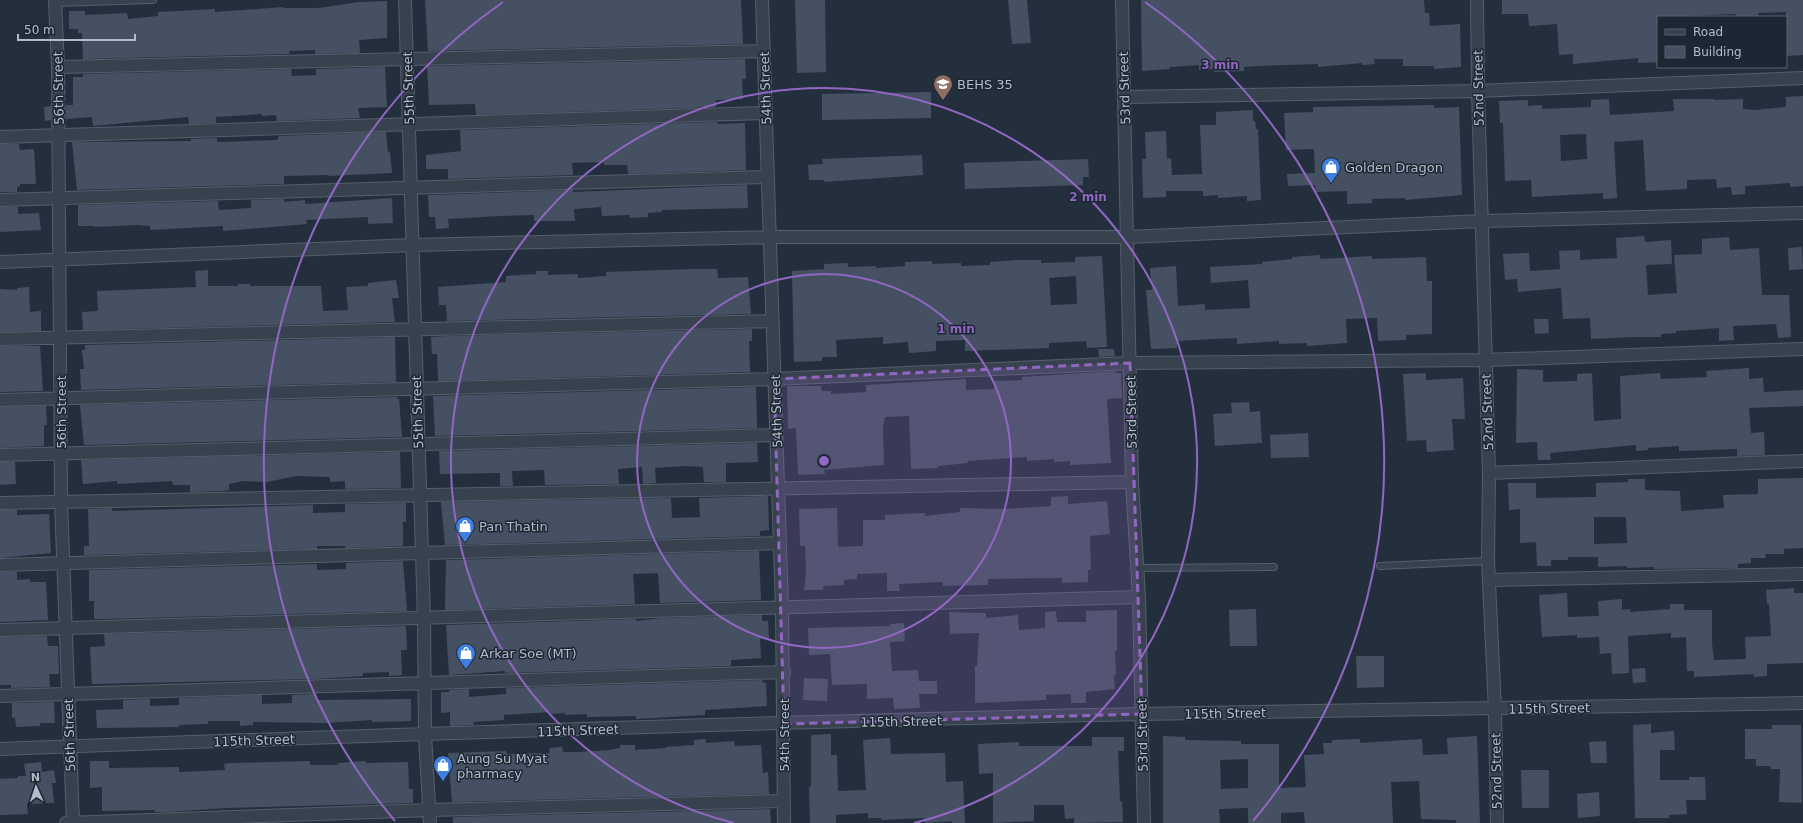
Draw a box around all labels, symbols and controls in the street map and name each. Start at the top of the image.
scale bar [18,16,135,42]
legend [1657,16,1787,68]
text: 50 m [24,23,55,37]
text: Road [1693,25,1723,39]
text: Building [1693,45,1742,59]
street label: 52nd Street [1470,50,1487,126]
street label: 56th Street [50,51,67,125]
street label: 55th Street [400,51,417,125]
street label: 54th Street [757,51,774,125]
street label: 53rd Street [1116,51,1133,125]
text: 3 min [1201,58,1239,72]
school or university icon: BEHS 35 [932,73,954,101]
place label: BEHS 35 [957,77,1013,92]
shop icon: Golden Dragon [1320,156,1342,184]
place label: Golden Dragon [1345,160,1443,175]
text: 2 min [1069,190,1107,204]
text: 1 min [937,322,975,336]
street label: 52nd Street [1479,373,1496,451]
street label: 54th Street [768,374,785,448]
street label: 56th Street [54,375,69,449]
street label: 55th Street [409,375,426,449]
street label: 53rd Street [1123,375,1140,449]
centre of rings [817,454,831,468]
shop icon: Pan Thatin [454,515,476,543]
place label: Pan Thatin [479,519,548,534]
shop icon: Arkar Soe (MT) [455,642,477,670]
place label: Arkar Soe (MT) [480,646,577,661]
street label: 56th Street [61,698,78,772]
street label: 54th Street [777,698,792,772]
street label: 53rd Street [1134,698,1151,772]
street label: 115th Street [1508,700,1590,717]
street label: 115th Street [1184,705,1266,722]
street label: 115th Street [860,713,942,730]
street label: 115th Street [537,722,619,739]
street label: 115th Street [213,732,295,749]
street label: 52nd Street [1488,733,1505,809]
place label: Aung Su Myat pharmacy [457,751,547,781]
shop icon: Aung Su Myat pharmacy [432,754,454,782]
north arrow [16,767,56,807]
text: N [31,771,40,784]

